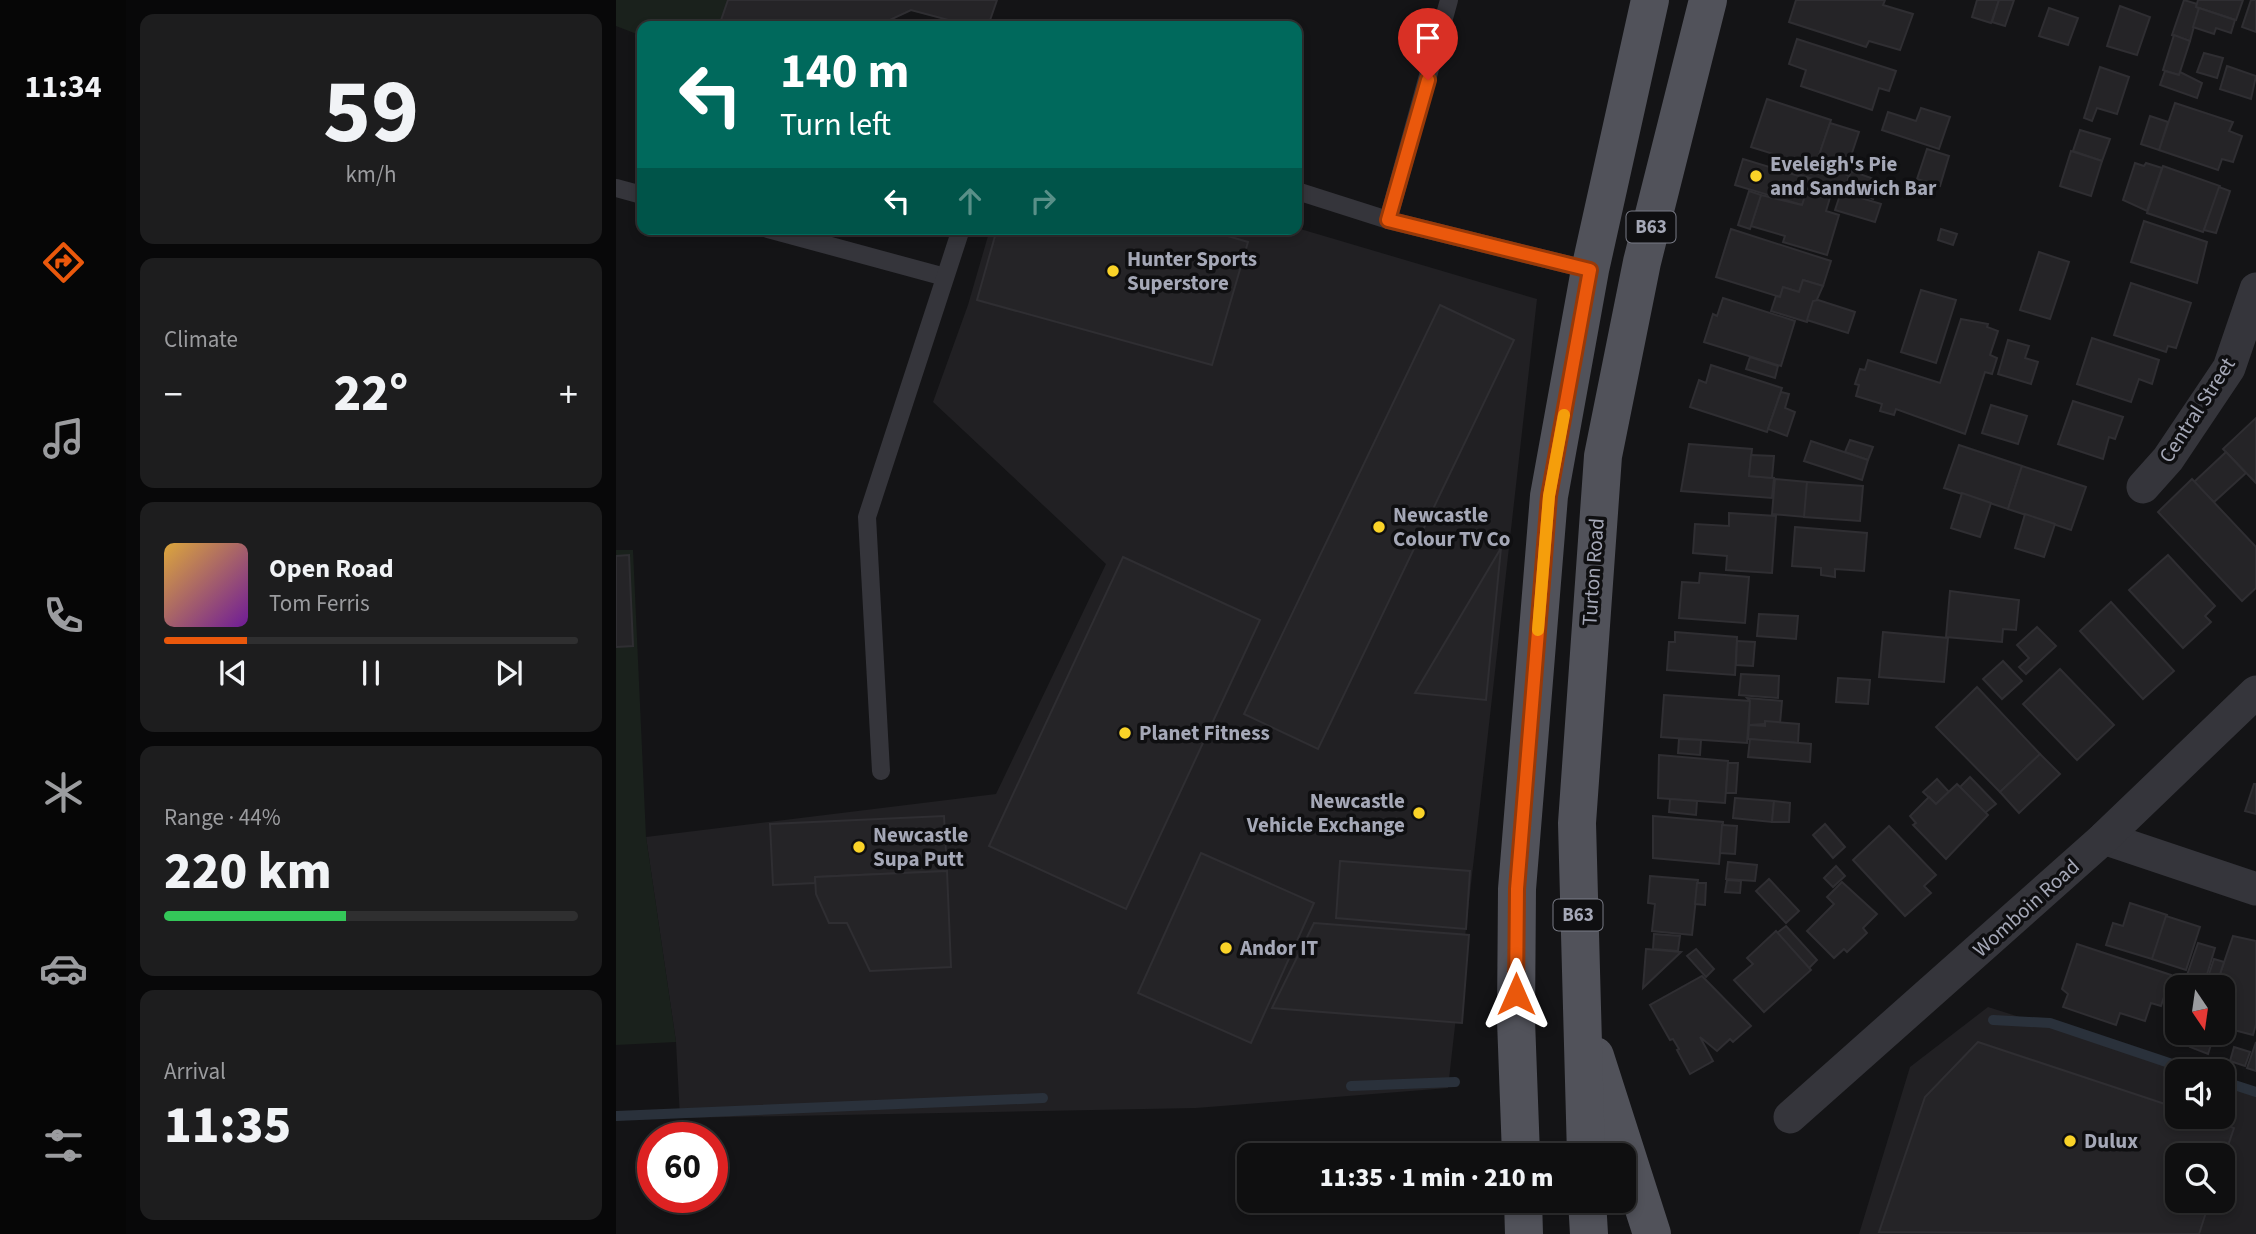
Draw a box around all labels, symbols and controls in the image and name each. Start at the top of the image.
pin [1398,8,1458,80]
icon: arrive [1409,19,1447,57]
text: 140 m [780,37,909,107]
text: 59 [323,48,419,177]
icon: left [665,49,756,140]
text: 11:34 [24,64,102,110]
text: Turn left [780,102,891,148]
place label: Eveleigh's Pie and Sandwich Bar [1770,149,1937,203]
text: km/h [345,158,397,191]
marker: Eveleigh's Pie and Sandwich Bar [1748,168,1764,184]
icon: left [878,182,916,220]
icon: ahead [951,182,989,220]
icon: right [1024,182,1062,220]
road number: B63 [1626,212,1676,243]
icon: directions [39,238,88,287]
place label: Hunter Sports Superstore [1127,244,1257,298]
marker: Hunter Sports Superstore [1105,263,1121,279]
text: Climate [164,323,238,356]
street label: Central Street [2152,351,2242,469]
text: 22° [334,357,408,431]
text: − [164,368,183,422]
text: + [559,368,578,422]
icon: music [39,414,88,463]
place label: Newcastle Colour TV Co [1393,500,1510,554]
street label: Turton Road [1574,517,1612,627]
marker: Newcastle Colour TV Co [1371,519,1387,535]
text: Open Road [269,550,394,587]
text: Tom Ferris [269,587,370,620]
icon: phone [39,591,88,640]
icon: previous [214,654,252,692]
icon: pause [352,654,390,692]
icon: next [490,654,528,692]
place label: Planet Fitness [1139,718,1270,748]
marker: Planet Fitness [1117,725,1133,741]
icon: climate [39,768,88,817]
place label: Newcastle Vehicle Exchange [1246,786,1405,840]
text: Range · 44% [164,801,281,834]
marker: Newcastle Vehicle Exchange [1411,805,1427,821]
place label: Newcastle Supa Putt [873,820,968,874]
text: 220 km [164,835,332,909]
marker: Newcastle Supa Putt [851,839,867,855]
street label: Womboin Road [1966,852,2086,964]
road number: B63 [1553,900,1602,931]
place label: Andor IT [1239,933,1319,963]
marker: Andor IT [1218,940,1234,956]
icon: car [39,944,88,993]
position arrow [1479,957,1553,1031]
north arrow [2165,975,2235,1045]
map controls [2165,975,2235,1213]
text: Arrival [164,1055,226,1088]
button: sound [2165,1059,2235,1129]
text: 11:35 [164,1089,291,1163]
icon: filters [39,1121,88,1170]
speed limit sign: 60 [637,1122,728,1213]
place label: Dulux [2084,1126,2138,1156]
marker: Dulux [2062,1133,2078,1149]
button: search [2165,1143,2235,1213]
text: 11:35 · 1 min · 210 m [1320,1159,1553,1196]

